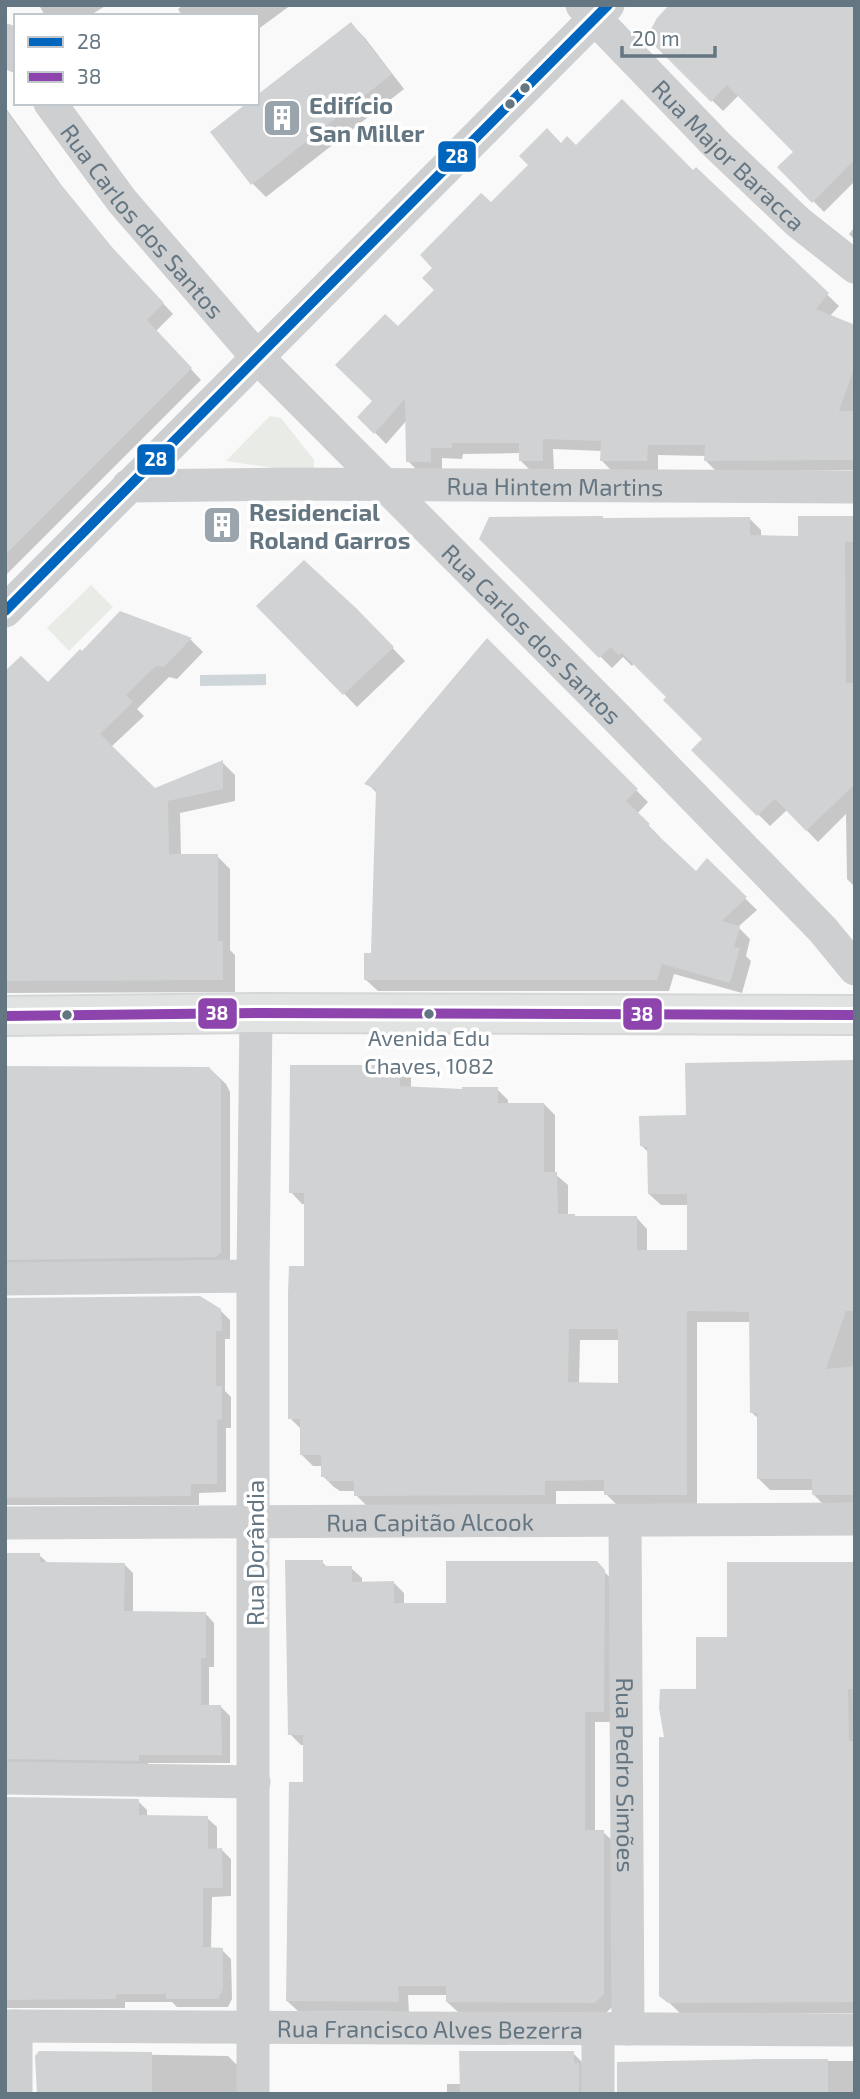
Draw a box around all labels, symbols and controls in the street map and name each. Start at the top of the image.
legend [14,14,259,105]
scale bar [622,14,715,58]
text: 20 m [632,25,680,50]
text: 28 [77,28,102,53]
text: 38 [77,63,101,88]
street label: Rua Major Baracca [647,73,812,236]
unlabelled marker [518,81,532,95]
place label: Edifício San Miller [309,90,425,147]
building icon: Edifício San Miller [261,97,303,139]
unlabelled marker [503,97,517,111]
street label: Rua Carlos dos Santos [55,118,231,324]
line badge: 28 [437,140,477,173]
text: 28 [446,144,468,167]
line badge: 28 [136,443,176,476]
text: 28 [145,447,167,470]
street label: Rua Hintem Martins [447,470,663,500]
place label: Residencial Roland Garros [249,497,410,554]
building icon: Residencial Roland Garros [201,504,243,546]
street label: Rua Carlos dos Santos [437,537,628,729]
line badge: 38 [197,997,238,1030]
line badge: 38 [622,997,663,1031]
text: 38 [206,1001,228,1024]
text: 38 [631,1002,653,1025]
marker: Avenida Edu Chaves, 1082 [422,1007,436,1021]
unlabelled marker [60,1008,74,1022]
place label: Avenida Edu Chaves, 1082 [364,1024,494,1078]
street label: Rua Dorândia [240,1480,269,1626]
street label: Rua Capitão Alcook [326,1506,534,1536]
street label: Rua Pedro Simões [611,1677,642,1873]
street label: Rua Francisco Alves Bezerra [277,2013,583,2043]

